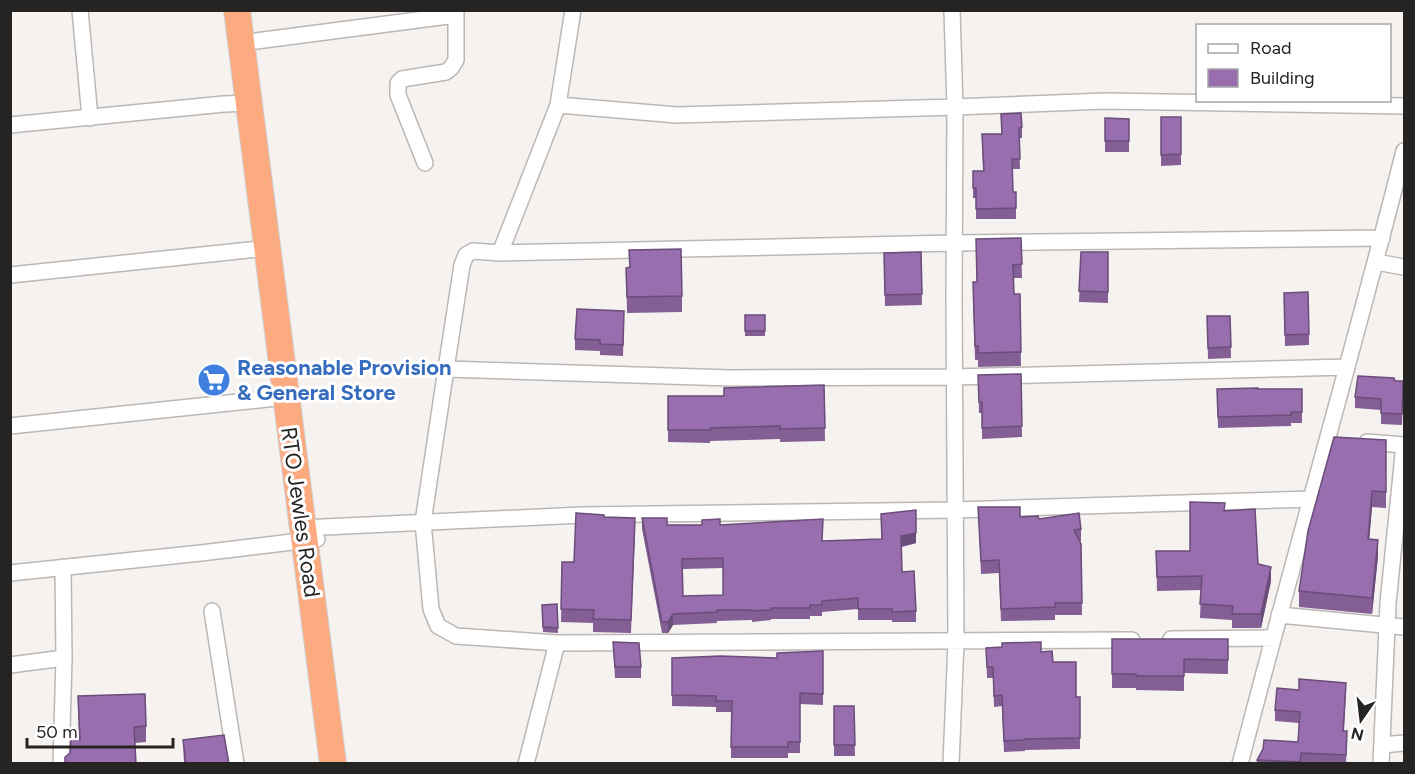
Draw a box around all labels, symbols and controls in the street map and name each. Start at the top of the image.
legend [1196,24,1391,102]
text: Road [1250,37,1291,59]
text: Building [1250,67,1315,89]
place label: Reasonable Provision & General Store [237,354,451,406]
supermarket icon: Reasonable Provision & General Store [196,362,232,398]
street label: RTO Jewles Road [275,425,326,599]
north arrow [1331,690,1391,750]
scale bar [27,711,172,749]
text: 50 m [36,721,78,743]
text: N [1349,723,1366,745]

